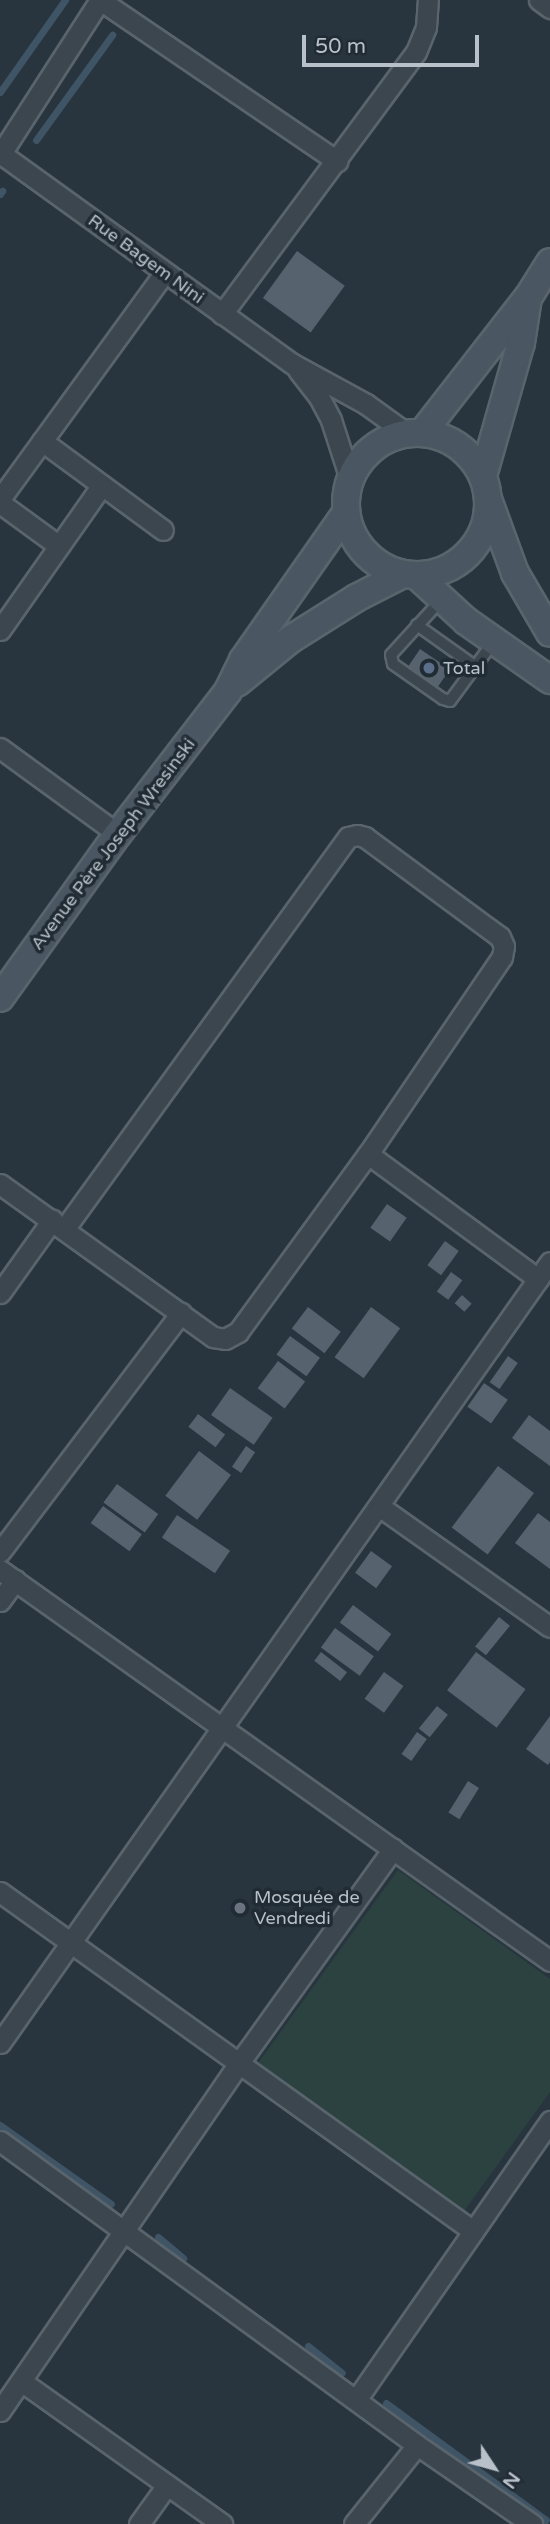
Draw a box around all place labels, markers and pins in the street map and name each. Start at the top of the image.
place label: Total [443,657,485,679]
marker: Total [421,660,437,676]
place label: Mosquée de Vendredi [254,1887,360,1930]
marker: Mosquée de Vendredi [232,1900,248,1916]

